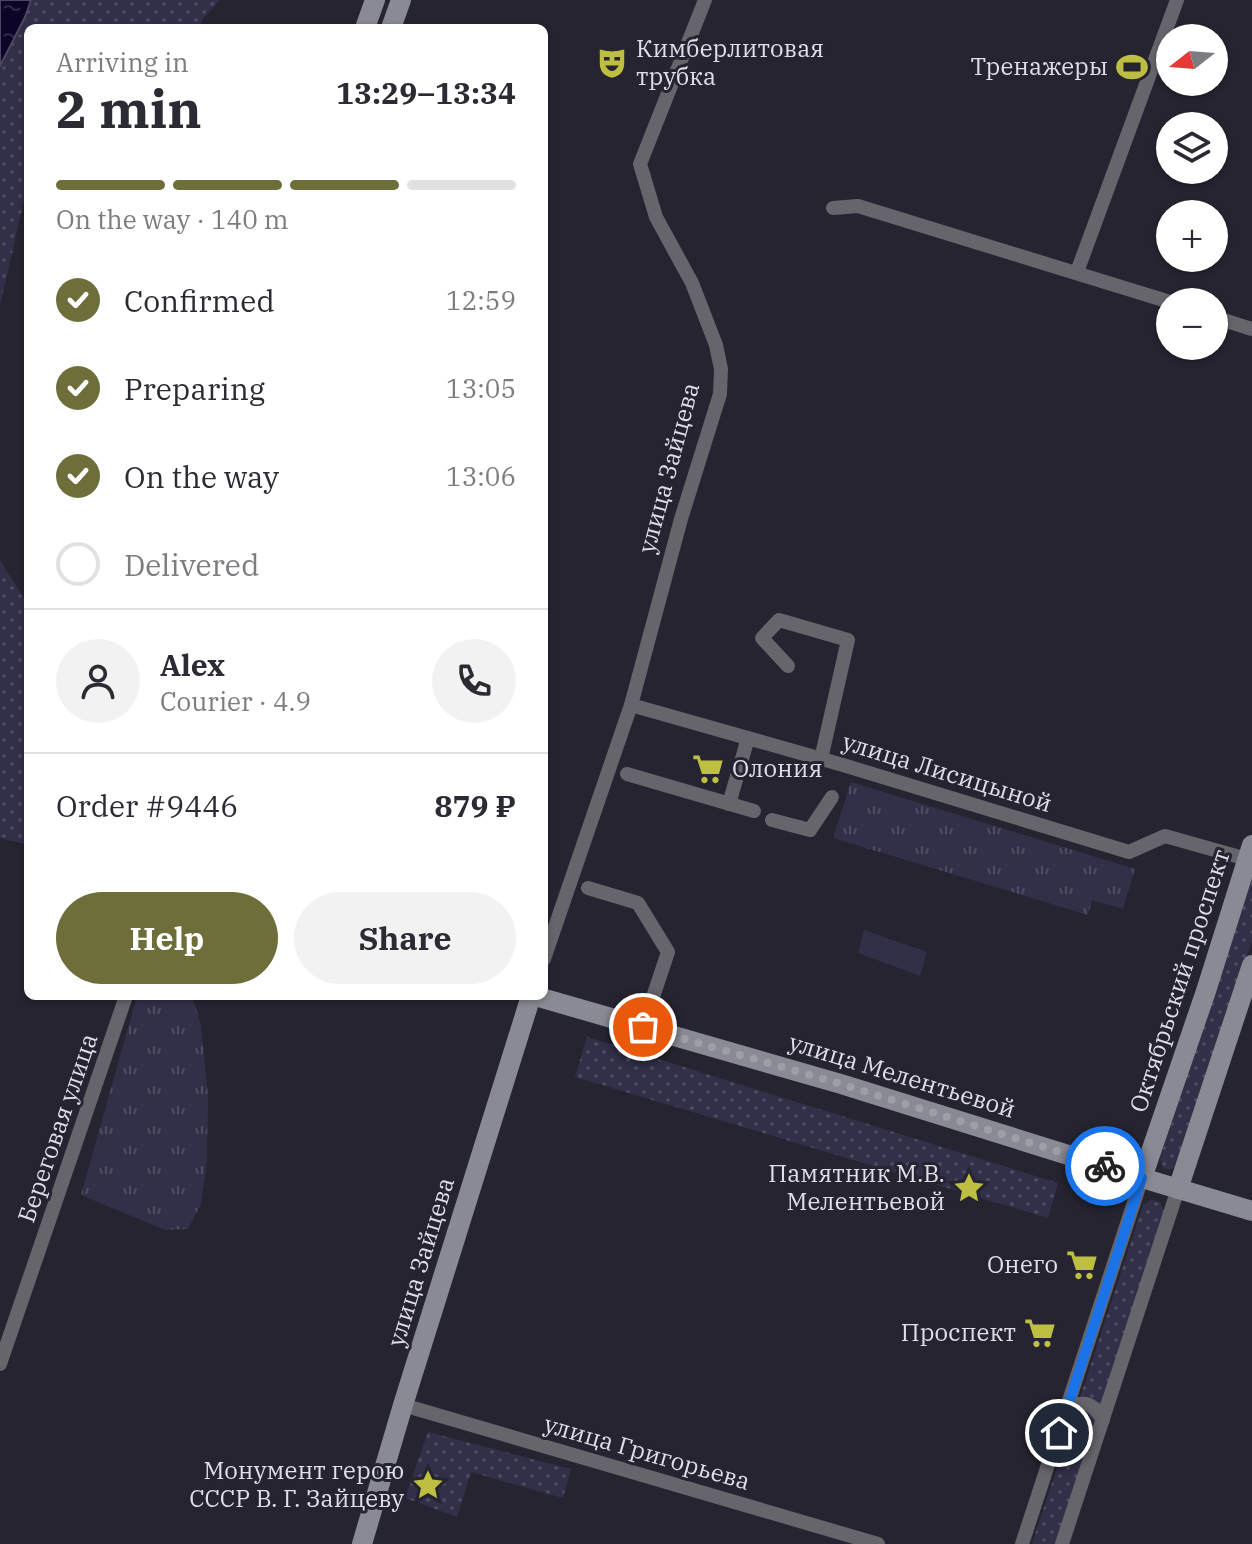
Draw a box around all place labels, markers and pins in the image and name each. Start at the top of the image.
place label: Кимберлитовая трубка [636,32,824,92]
theatre icon: Кимберлитовая трубка [595,46,629,80]
place label: Тренажеры [970,50,1108,82]
sports icon: Тренажеры [1115,50,1149,84]
supermarket icon: Олония [691,752,725,786]
place label: Олония [732,752,823,784]
pin [609,993,677,1061]
place label: Памятник М.В. Мелентьевой [768,1157,945,1217]
place icon: Памятник М.В. Мелентьевой [952,1171,986,1205]
place label: Онего [987,1248,1058,1280]
supermarket icon: Онего [1065,1248,1099,1282]
place label: Проспект [901,1316,1016,1348]
supermarket icon: Проспект [1023,1316,1057,1350]
pin [1025,1399,1093,1467]
place label: Монумент герою СССР В. Г. Зайцеву [189,1454,404,1514]
place icon: Монумент герою СССР В. Г. Зайцеву [411,1468,445,1502]

